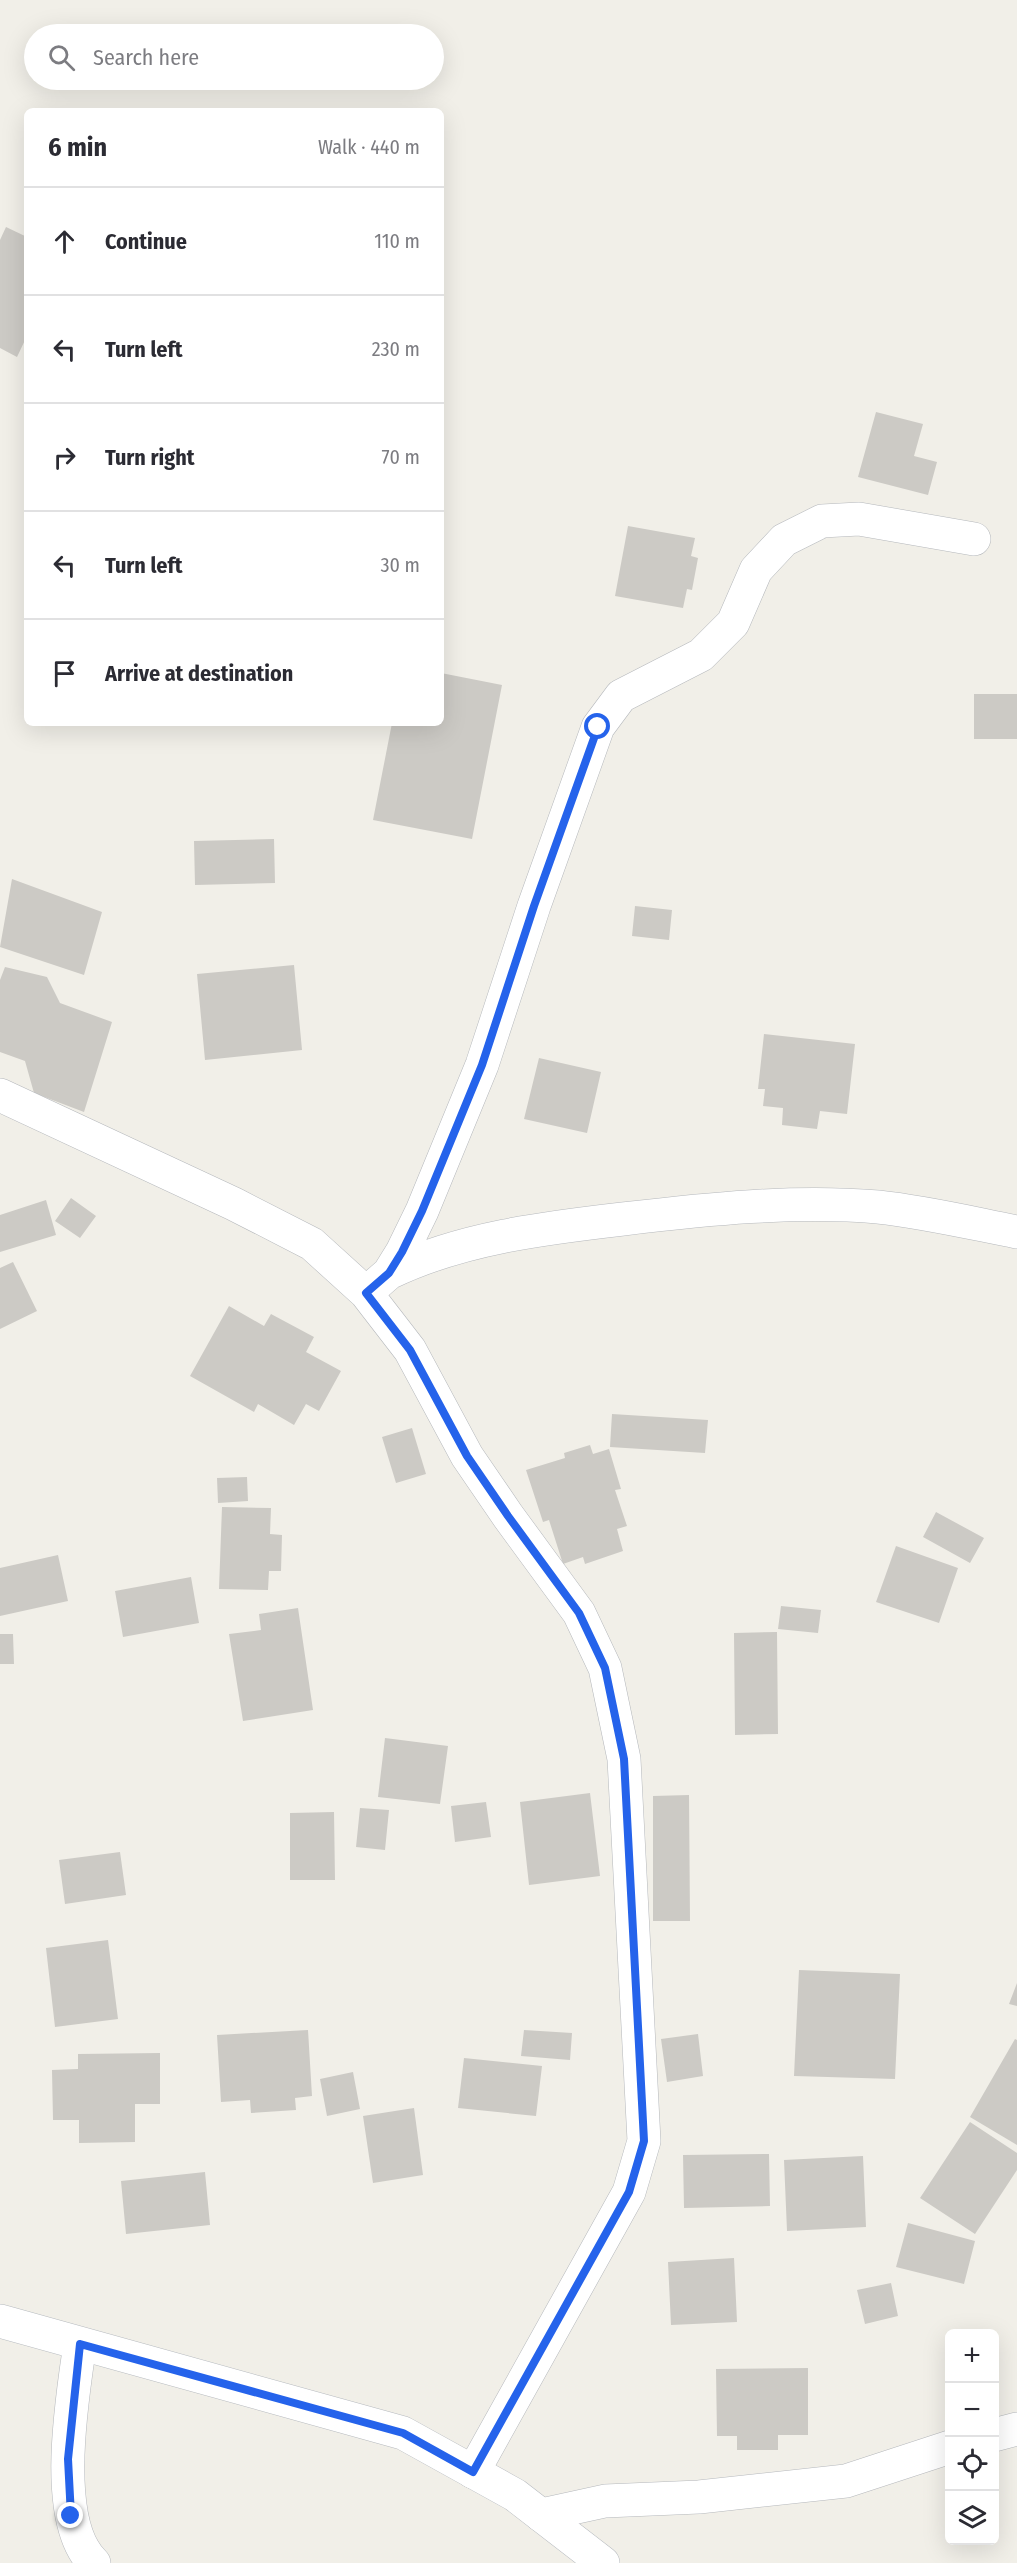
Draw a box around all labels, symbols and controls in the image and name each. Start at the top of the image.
search box [24,24,444,90]
icon: search [45,41,78,74]
text: Search here [93,44,199,71]
text: 6 min [48,132,107,163]
text: Walk · 440 m [318,135,420,159]
icon: ahead [48,225,81,258]
text: Continue [105,228,187,255]
text: 110 m [374,229,420,253]
icon: left [48,333,81,366]
text: Turn left [105,336,183,363]
text: 230 m [372,337,420,361]
icon: right [48,441,81,474]
text: Turn right [105,444,194,471]
text: 70 m [382,445,420,469]
icon: left [48,549,81,582]
text: Turn left [105,552,183,579]
text: 30 m [380,553,420,577]
icon: arrive [48,657,81,690]
text: Arrive at destination [105,660,293,687]
route start [584,713,610,739]
map controls [945,2329,999,2545]
button: + [945,2329,999,2383]
button: − [945,2383,999,2437]
button: locate [945,2437,999,2491]
button: layers [945,2491,999,2545]
route end [57,2502,83,2528]

